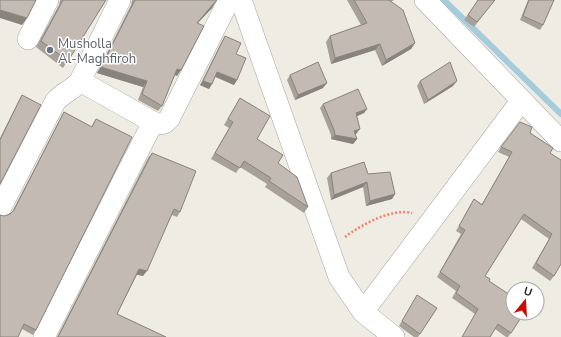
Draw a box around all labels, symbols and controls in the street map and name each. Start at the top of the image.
place label: Musholla Al-Maghfiroh [58,35,136,68]
marker: Musholla Al-Maghfiroh [45,45,55,55]
north arrow [505,281,545,321]
text: U [522,284,534,300]

